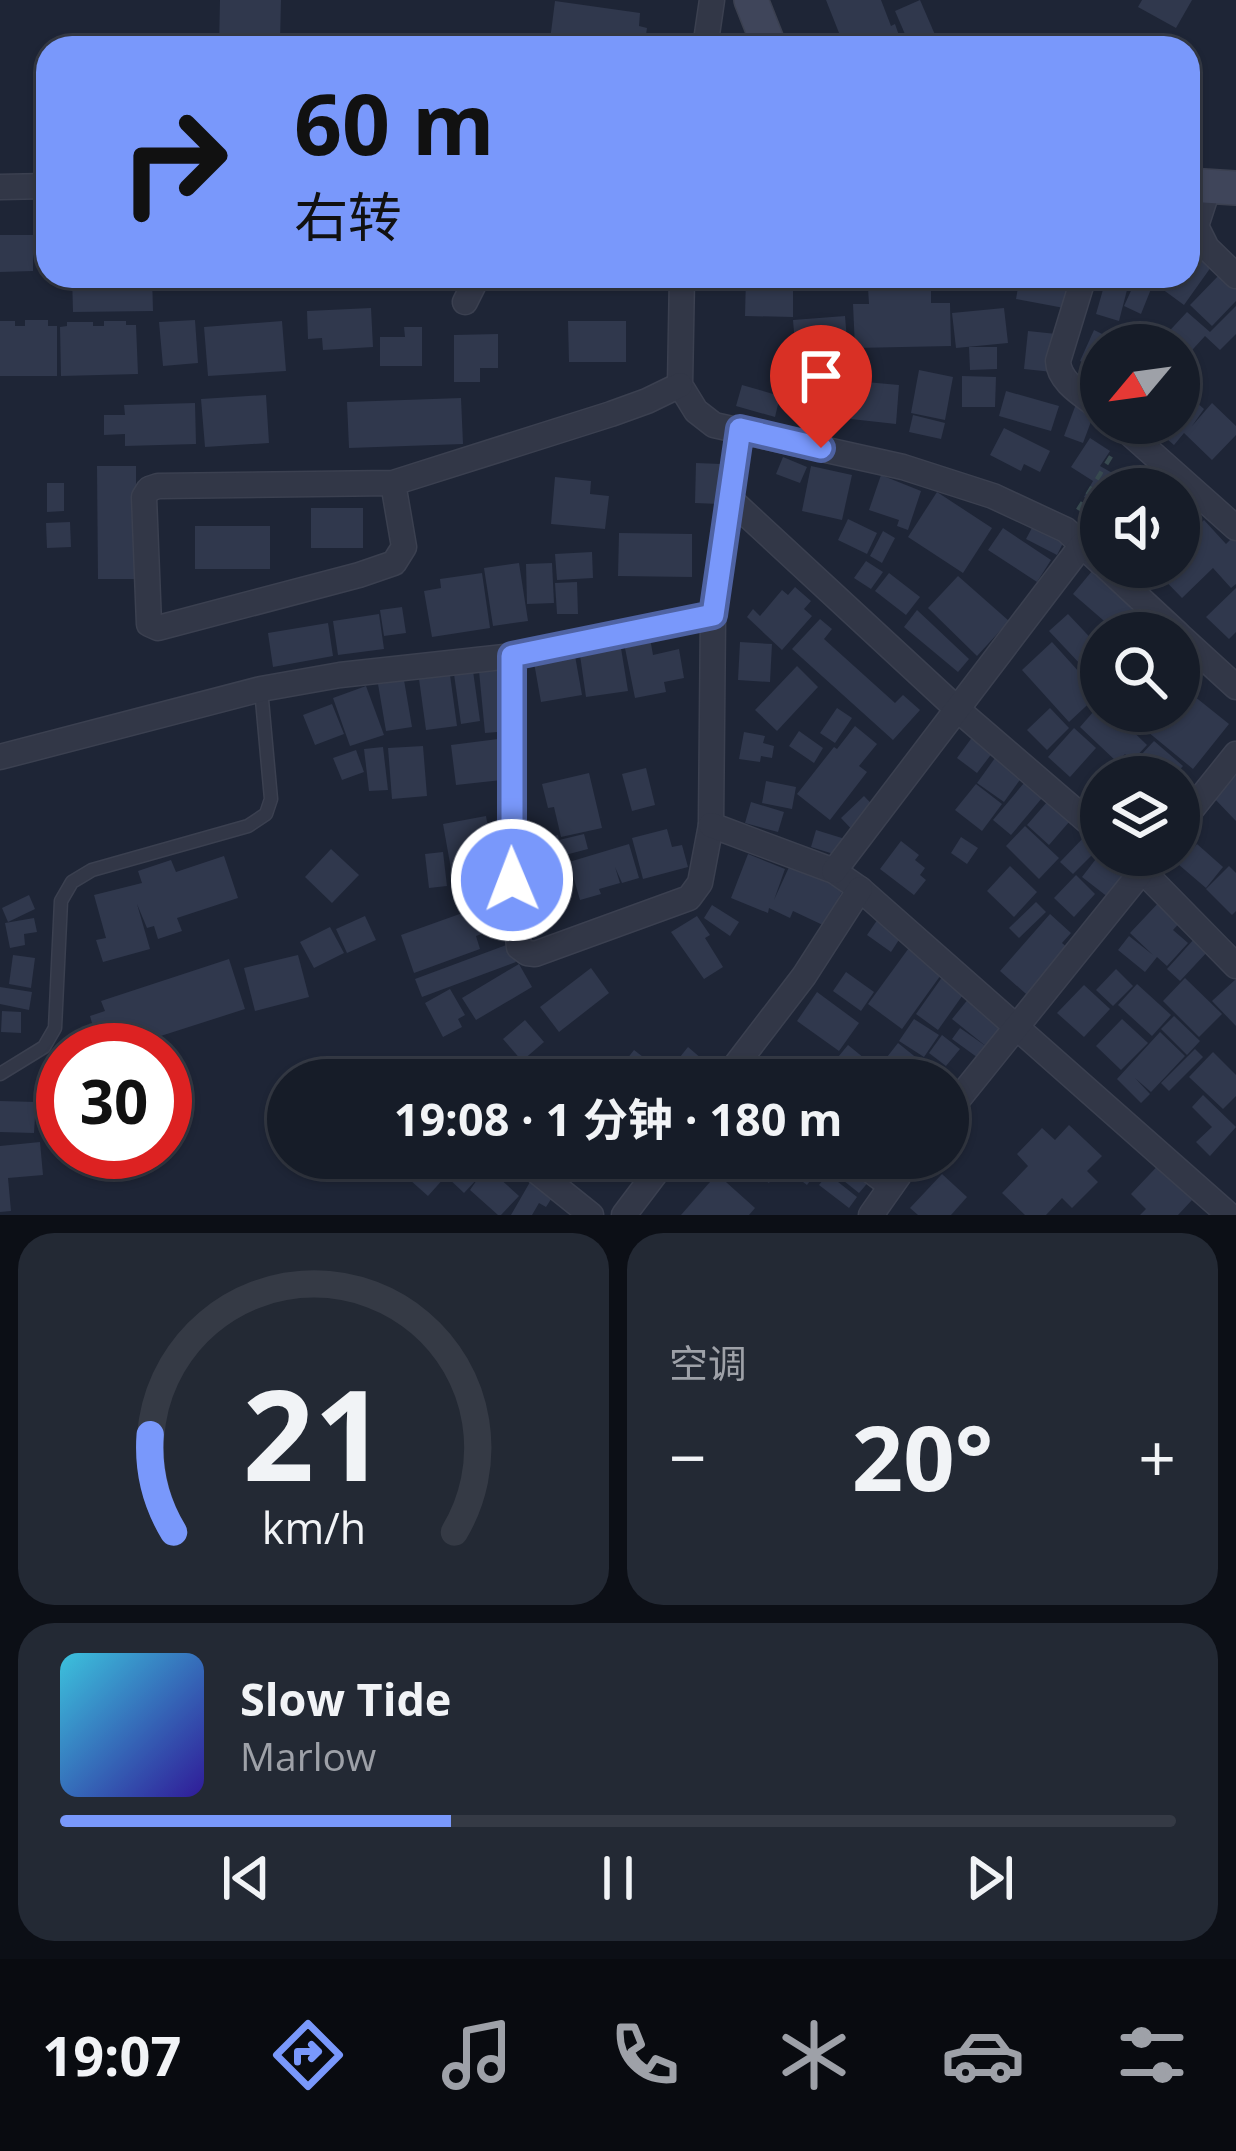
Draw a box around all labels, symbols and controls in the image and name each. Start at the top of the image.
text: 60 m [294,65,494,180]
icon: right [96,84,252,240]
text: 右转 [294,179,402,253]
north arrow [1080,324,1200,444]
map controls [1080,324,1200,876]
pin [770,325,872,448]
icon: arrive [788,343,854,409]
button: sound [1080,468,1200,588]
button: search [1080,612,1200,732]
button: layers [1080,756,1200,876]
position arrow [449,817,575,943]
speed limit sign: 30 [36,1023,192,1179]
text: 19:08 · 1 分钟 · 180 m [394,1088,842,1149]
text: 空调 [669,1336,747,1389]
text: 21 [242,1348,385,1518]
text: 20° [852,1395,993,1517]
text: − [669,1411,707,1501]
text: + [1138,1411,1176,1501]
text: km/h [261,1498,366,1557]
text: Slow Tide [240,1668,451,1729]
text: Marlow [240,1729,376,1782]
icon: previous [213,1845,279,1911]
icon: pause [585,1845,651,1911]
icon: next [957,1845,1023,1911]
icon: directions [266,2013,350,2097]
icon: music [435,2013,519,2097]
icon: phone [603,2013,687,2097]
icon: climate [772,2013,856,2097]
icon: car [941,2013,1025,2097]
icon: filters [1110,2013,1194,2097]
text: 19:07 [42,2018,181,2092]

